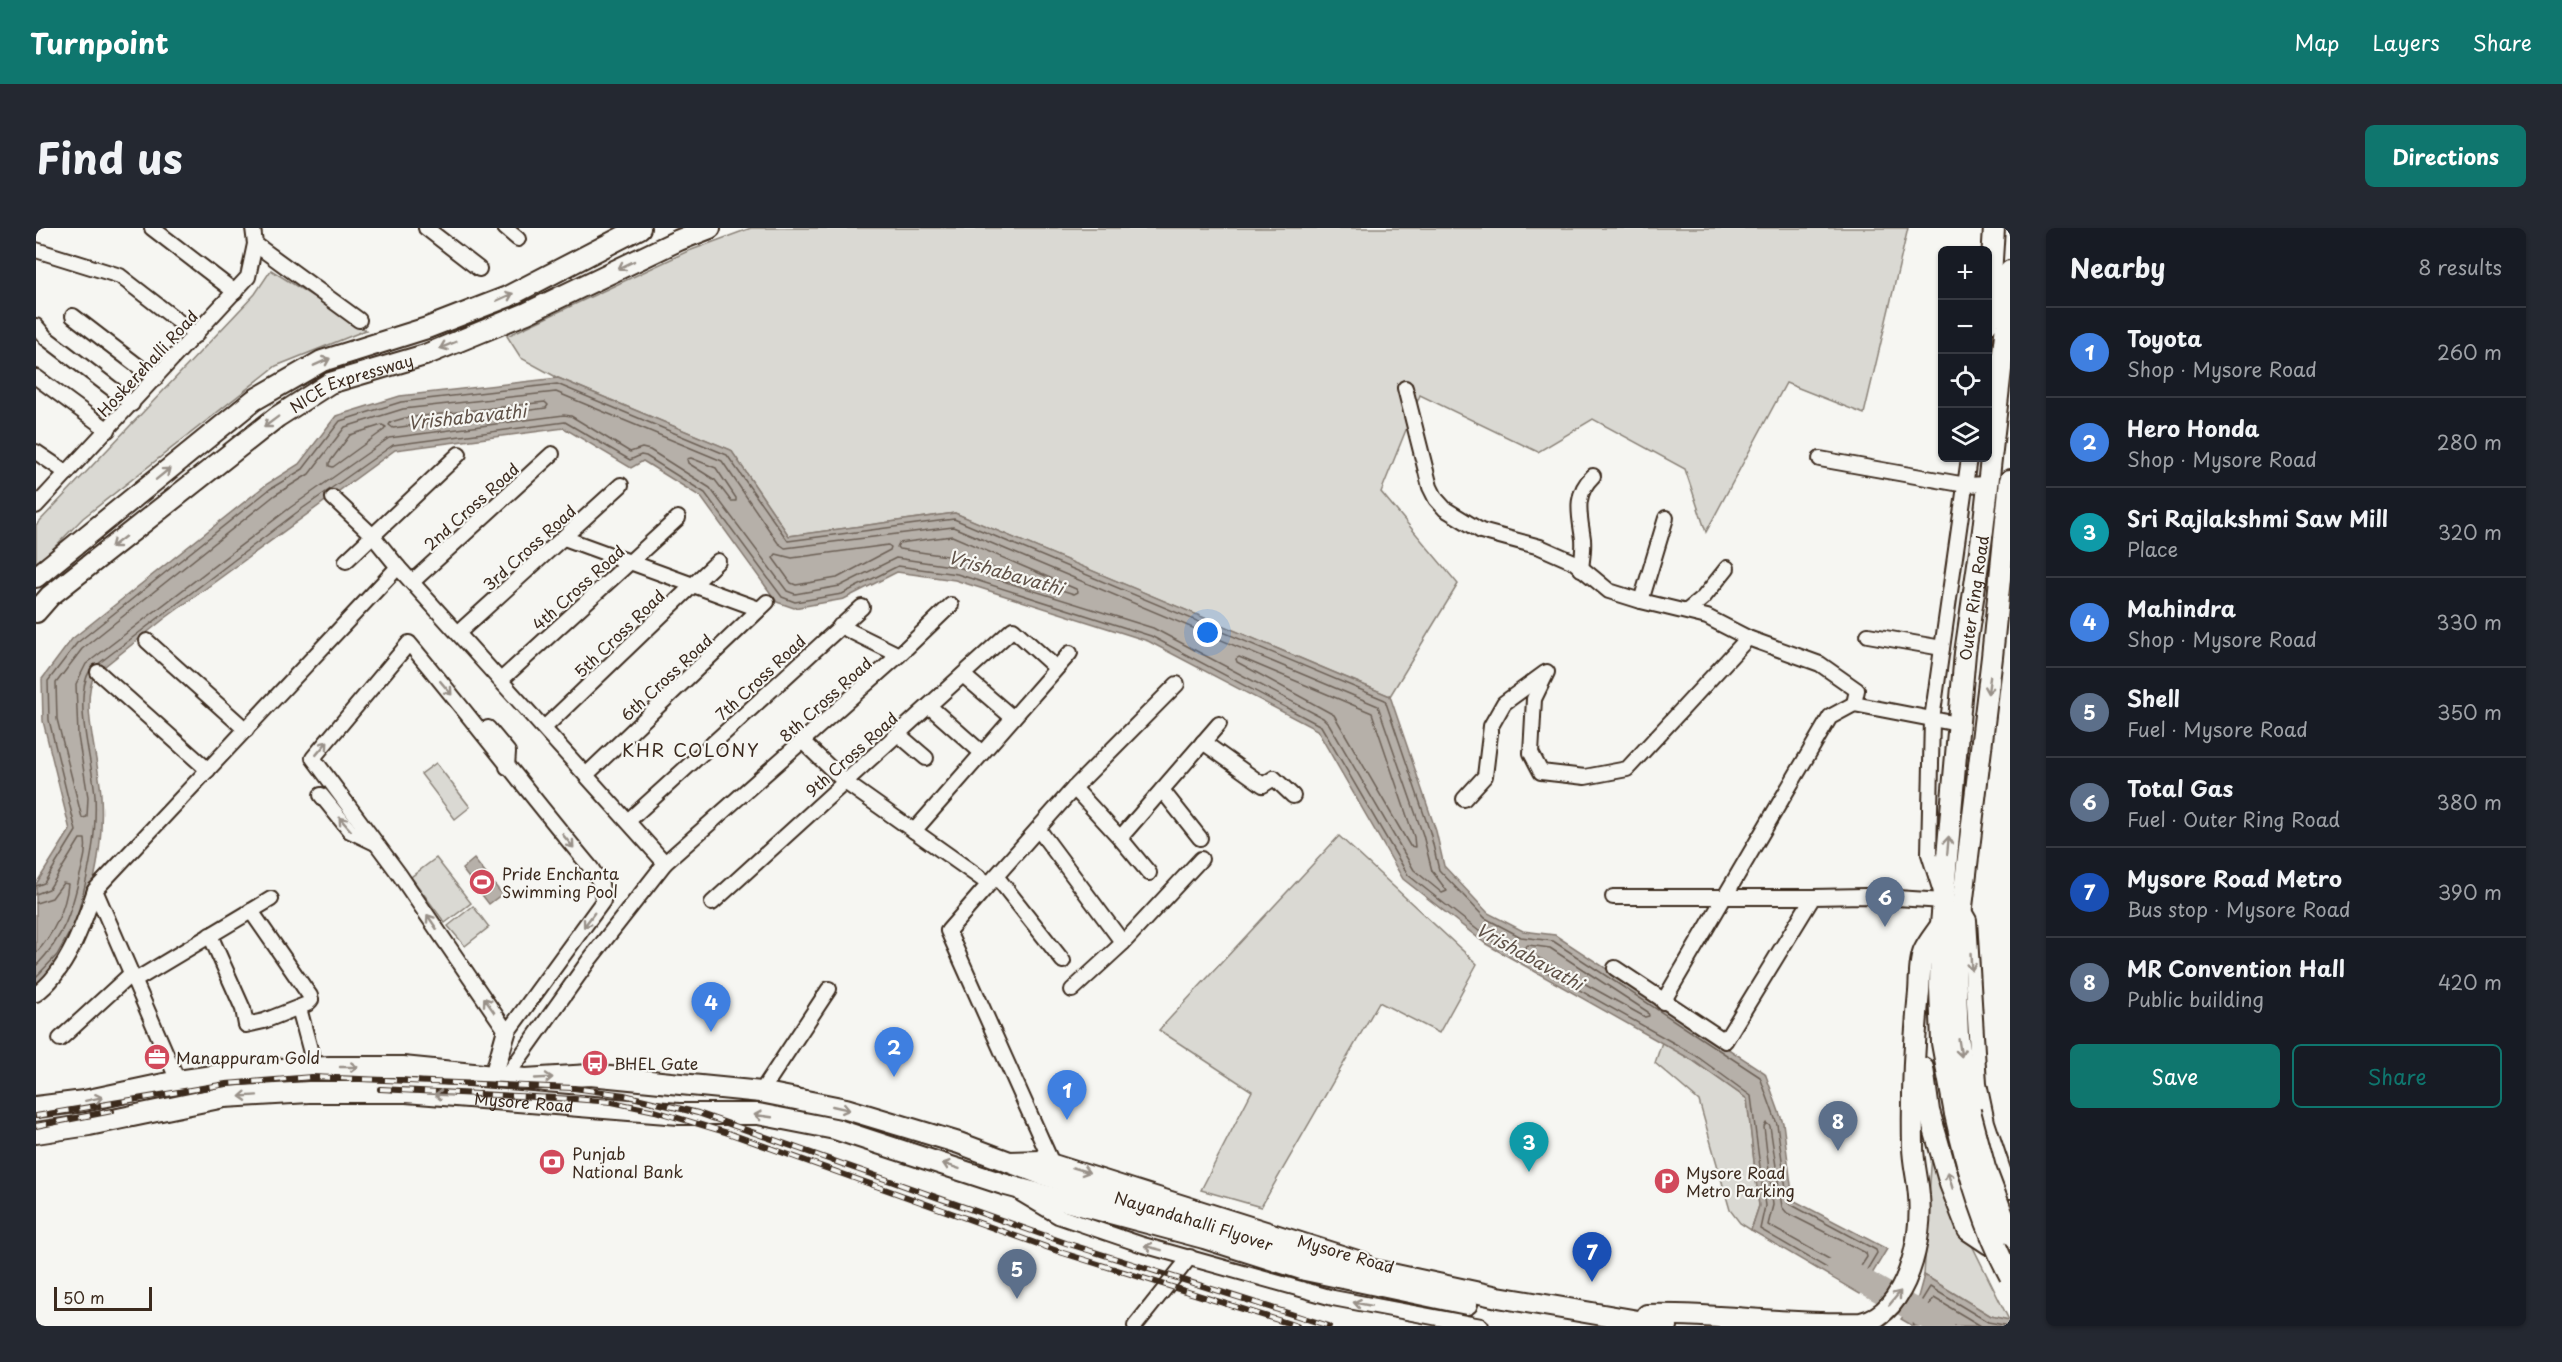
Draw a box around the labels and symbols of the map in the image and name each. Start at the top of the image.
one-way arrow [618,260,636,272]
one-way arrow [495,291,514,302]
street label: Hoskerehalli Road [91,304,203,422]
one-way arrow [440,340,458,351]
street label: NICE Expressway [284,347,416,418]
one-way arrow [312,356,330,368]
water label: Vrishabavathi [407,396,530,436]
one-way arrow [264,416,280,428]
street label: 2nd Cross Road [418,457,524,555]
one-way arrow [155,468,171,481]
street label: 3rd Cross Road [477,499,581,595]
street label: Outer Ring Road [1952,534,1994,661]
one-way arrow [110,536,126,549]
street label: 4th Cross Road [526,539,630,635]
water label: Vrishabavathi [945,543,1070,602]
street label: 5th Cross Road [568,584,670,682]
your location [1193,618,1222,647]
street label: 6th Cross Road [615,628,717,726]
street label: 7th Cross Road [709,629,811,725]
street label: 8th Cross Road [773,651,877,747]
one-way arrow [1983,674,1994,694]
one-way arrow [440,680,453,696]
street label: 9th Cross Road [800,706,902,802]
district label: KHR COLONY [622,736,760,763]
one-way arrow [315,741,329,756]
one-way arrow [338,817,352,832]
one-way arrow [561,833,575,848]
one-way arrow [1943,836,1954,856]
place label: Pride Enchanta Swimming Pool [502,861,619,903]
sports icon: Pride Enchanta Swimming Pool [467,867,497,897]
pin: 6 [1866,878,1904,927]
one-way arrow [583,911,595,927]
one-way arrow [426,915,438,931]
water label: Vrishabavathi [1472,915,1591,998]
one-way arrow [1965,952,1976,972]
pin: 4 [692,982,730,1032]
one-way arrow [483,998,495,1014]
pin: 2 [874,1028,914,1077]
one-way arrow [1954,1037,1965,1057]
office icon: Manappuram Gold [142,1042,172,1072]
place label: Manappuram Gold [176,1045,320,1069]
bus stop icon: BHEL Gate [580,1048,610,1078]
place label: BHEL Gate [614,1051,698,1075]
one-way arrow [339,1061,359,1073]
pin: 1 [1048,1070,1086,1120]
one-way arrow [533,1072,553,1083]
street label: Mysore Road [473,1086,575,1117]
one-way arrow [433,1089,453,1100]
one-way arrow [239,1090,259,1101]
one-way arrow [84,1093,103,1104]
pin: 8 [1818,1102,1858,1151]
one-way arrow [831,1103,850,1114]
one-way arrow [754,1110,773,1121]
pin: 3 [1510,1122,1548,1172]
place label: Punjab National Bank [572,1141,683,1183]
bank icon: Punjab National Bank [537,1147,567,1177]
one-way arrow [942,1160,961,1171]
place label: Mysore Road Metro Parking [1686,1160,1795,1202]
one-way arrow [1071,1165,1090,1176]
parking icon: Mysore Road Metro Parking [1652,1166,1682,1196]
one-way arrow [1944,1171,1955,1190]
street label: Nayandahalli Flyover [1112,1185,1277,1256]
street label: Mysore Road [1295,1228,1397,1278]
pin: 7 [1572,1232,1612,1282]
one-way arrow [1144,1241,1163,1253]
pin: 5 [998,1250,1036,1299]
scale bar [54,1284,152,1312]
one-way arrow [1888,1291,1902,1306]
one-way arrow [1352,1298,1372,1309]

